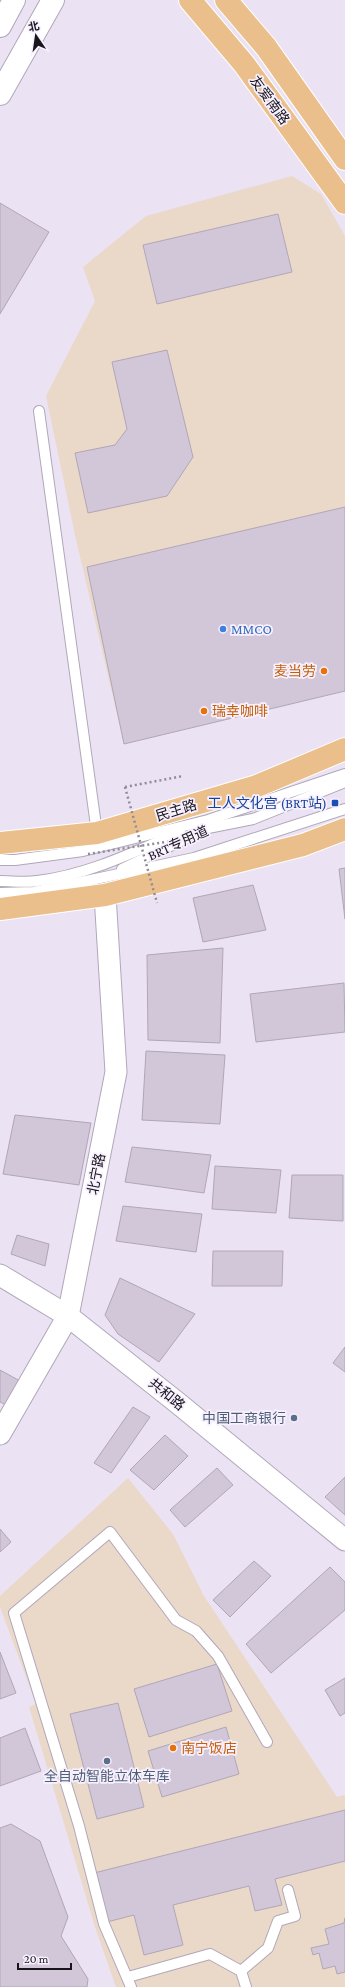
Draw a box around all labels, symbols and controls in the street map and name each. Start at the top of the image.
north arrow [16,16,56,56]
text: 北 [27,19,40,33]
street label: 友爱南路 [247,73,293,127]
place label: MMCO [231,621,272,637]
marker: MMCO [218,624,228,634]
place label: 麦当劳 [274,663,316,679]
marker: 麦当劳 [319,666,329,676]
place label: 瑞幸咖啡 [212,703,268,719]
marker: 瑞幸咖啡 [199,706,209,716]
place label: 工人文化宫 (BRT站) [208,795,327,812]
street label: 民主路 [154,796,198,824]
marker: 工人文化宫 (BRT站) [330,798,340,808]
street label: BRT专用道 [145,823,211,863]
street label: 北宁路 [84,1152,108,1196]
street label: 共和路 [146,1375,188,1413]
place label: 中国工商银行 [202,1410,286,1426]
marker: 中国工商银行 [289,1413,299,1423]
place label: 南宁饭店 [181,1740,237,1756]
marker: 南宁饭店 [168,1743,178,1753]
marker: 全自动智能立体车库 [102,1756,112,1766]
place label: 全自动智能立体车库 [44,1768,170,1784]
scale bar [18,1945,71,1971]
text: 20 m [24,1952,49,1966]

